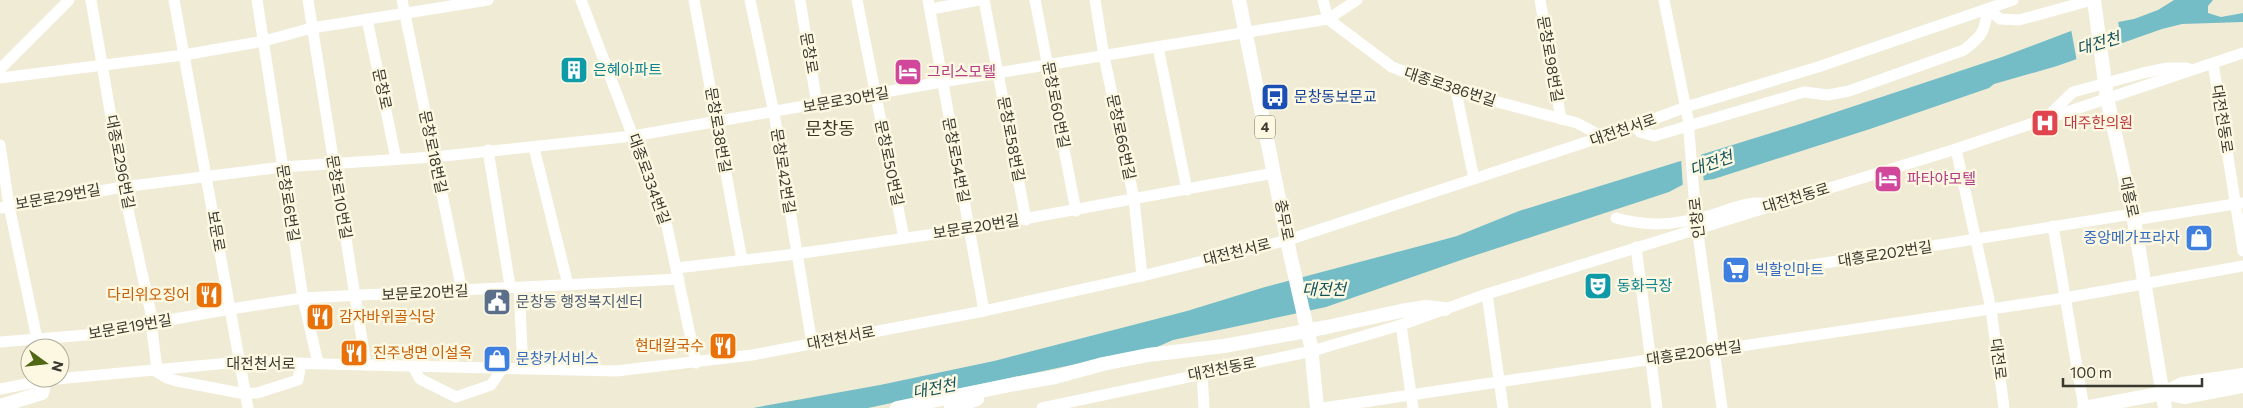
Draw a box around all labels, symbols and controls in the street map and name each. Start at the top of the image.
street label: 문창로98번길 [1535,14,1567,103]
water label: 대전천 [2074,27,2124,58]
street label: 문창로 [798,31,822,75]
building icon: 은혜아파트 [559,55,589,85]
hotel icon: 그리스모텔 [893,57,923,87]
place label: 은혜아파트 [593,60,662,78]
street label: 문창로60번길 [1040,60,1074,150]
place label: 그리스모텔 [927,62,996,80]
street label: 대종로386번길 [1402,63,1499,109]
street label: 문창로 [370,67,396,111]
bus stop icon: 문창동보문교 [1260,82,1290,112]
street label: 보문로30번길 [801,83,890,115]
street label: 대전천동로 [2209,83,2237,154]
street label: 문창로38번길 [703,86,735,174]
place label: 문창동보문교 [1294,87,1377,105]
street label: 문창로66번길 [1104,92,1140,181]
street label: 문창로58번길 [995,95,1029,183]
hospital icon: 대주한의원 [2030,108,2060,138]
street label: 문창로18번길 [416,109,452,195]
street label: 대전천서로 [1587,109,1658,149]
street label: 대종로296번길 [103,113,139,210]
place label: 대주한의원 [2064,113,2133,131]
road number: 4 [1255,115,1275,138]
street label: 문창로54번길 [940,116,974,204]
district label: 문창동 [805,117,855,139]
street label: 문창로50번길 [872,118,908,207]
street label: 문창로42번길 [768,127,800,215]
street label: 대종로334번길 [625,131,675,226]
water label: 대전천 [1687,146,1737,179]
street label: 문창로10번길 [324,153,356,240]
street label: 문창로6번길 [274,163,304,243]
hotel icon: 파타야모텔 [1873,164,1903,194]
place label: 파타야모텔 [1907,169,1976,187]
street label: 대흥로 [2117,175,2143,219]
street label: 대전천동로 [1760,178,1831,216]
street label: 보문로29번길 [14,180,102,212]
street label: 인창로 [1685,197,1707,240]
street label: 충무로 [1272,198,1298,242]
street label: 보문로 [205,209,229,253]
street label: 보문로20번길 [931,210,1020,242]
shop icon: 중앙메가프라자 [2184,223,2214,253]
place label: 중앙메가프라자 [2083,228,2180,246]
street label: 대전천서로 [1201,234,1272,268]
street label: 대흥로202번길 [1836,237,1933,269]
supermarket icon: 빅할인마트 [1721,255,1751,285]
place label: 빅할인마트 [1755,260,1824,278]
theatre icon: 동화극장 [1583,271,1613,301]
place label: 동화극장 [1617,276,1672,294]
water label: 대전천 [1302,279,1348,298]
restaurant icon: 다리위오징어 [194,280,224,310]
street label: 보문로20번길 [381,281,469,303]
place label: 다리위오징어 [107,285,190,303]
public building icon: 문창동 행정복지센터 [482,287,512,317]
place label: 문창동 행정복지센터 [516,292,643,310]
restaurant icon: 감자바위골식당 [305,302,335,332]
place label: 감자바위골식당 [339,307,436,325]
street label: 보문로19번길 [87,310,173,342]
street label: 대전천서로 [805,322,876,352]
restaurant icon: 현대칼국수 [708,331,738,361]
place label: 현대칼국수 [635,336,704,354]
street label: 대흥로206번길 [1645,336,1743,368]
street label: 대전로 [1988,337,2010,381]
north arrow [20,338,70,388]
restaurant icon: 진주냉면 이설옥 [339,338,369,368]
place label: 진주냉면 이설옥 [373,343,472,361]
shop icon: 문창카서비스 [482,344,512,374]
place label: 문창카서비스 [516,349,599,367]
street label: 대전천동로 [1186,353,1257,383]
street label: 대전천서로 [226,354,296,372]
scale bar [2063,356,2202,388]
text: N [48,359,68,374]
text: 100 m [2070,363,2112,381]
water label: 대전천 [910,374,960,401]

